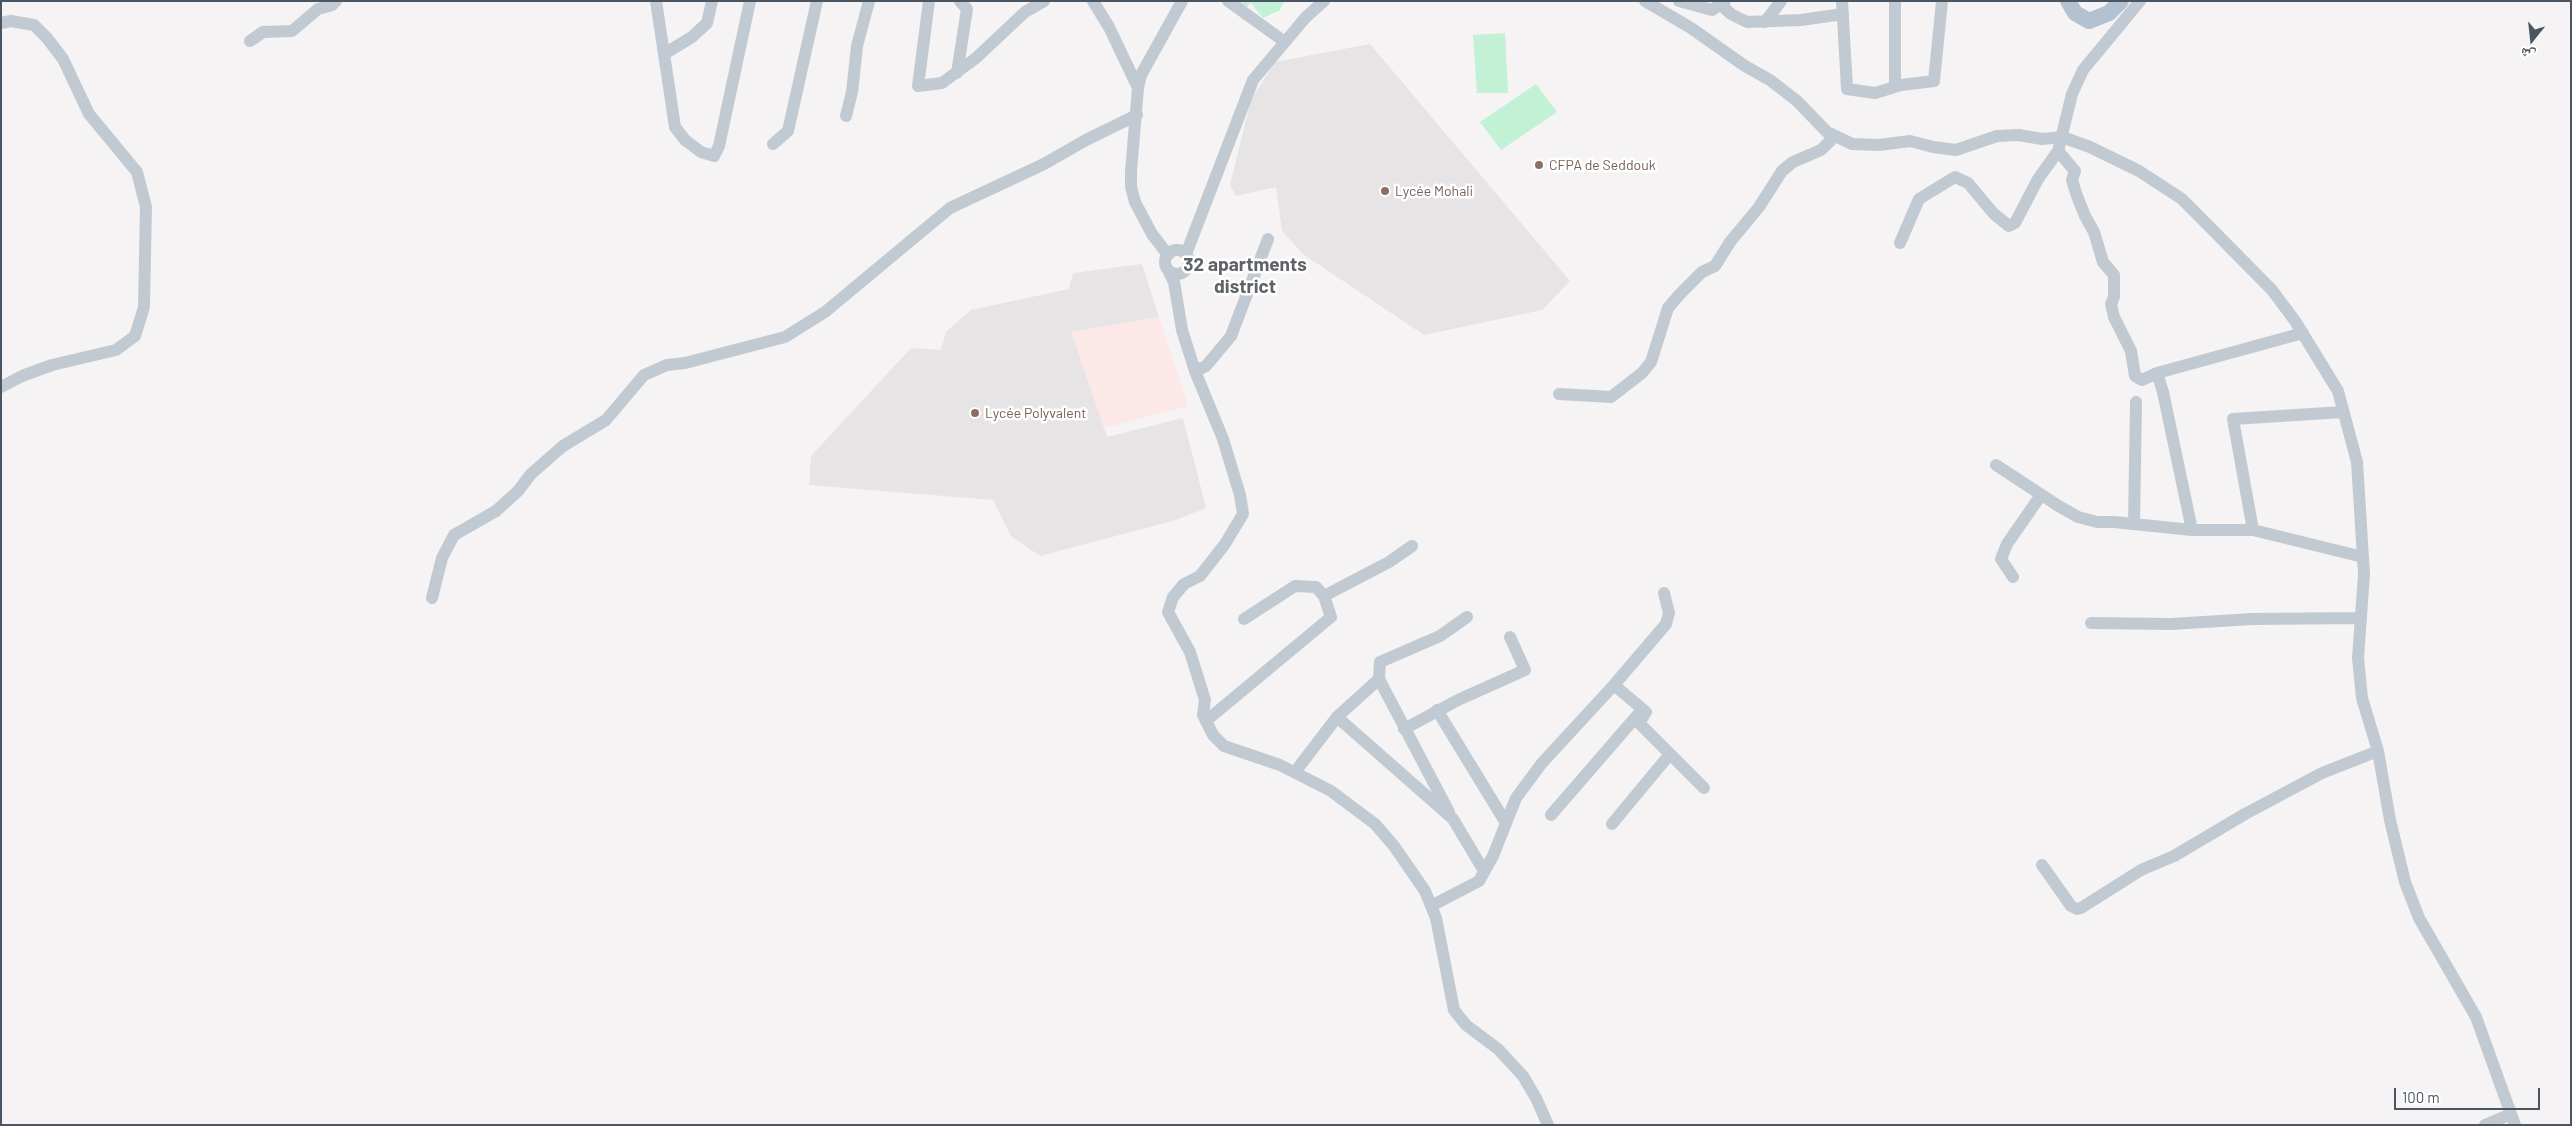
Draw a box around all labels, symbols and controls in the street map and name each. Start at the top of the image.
north arrow [2507,15,2557,65]
text: ش [2518,45,2537,65]
place label: CFPA de Seddouk [1549,157,1656,173]
marker: CFPA de Seddouk [1533,159,1545,171]
place label: Lycée Mohali [1395,183,1473,199]
marker: Lycée Mohali [1379,185,1391,197]
district label: 32 apartments district [1183,254,1307,298]
place label: Lycée Polyvalent [985,405,1086,421]
marker: Lycée Polyvalent [969,407,981,419]
scale bar [2397,1078,2543,1110]
text: 100 m [2402,1088,2440,1106]

